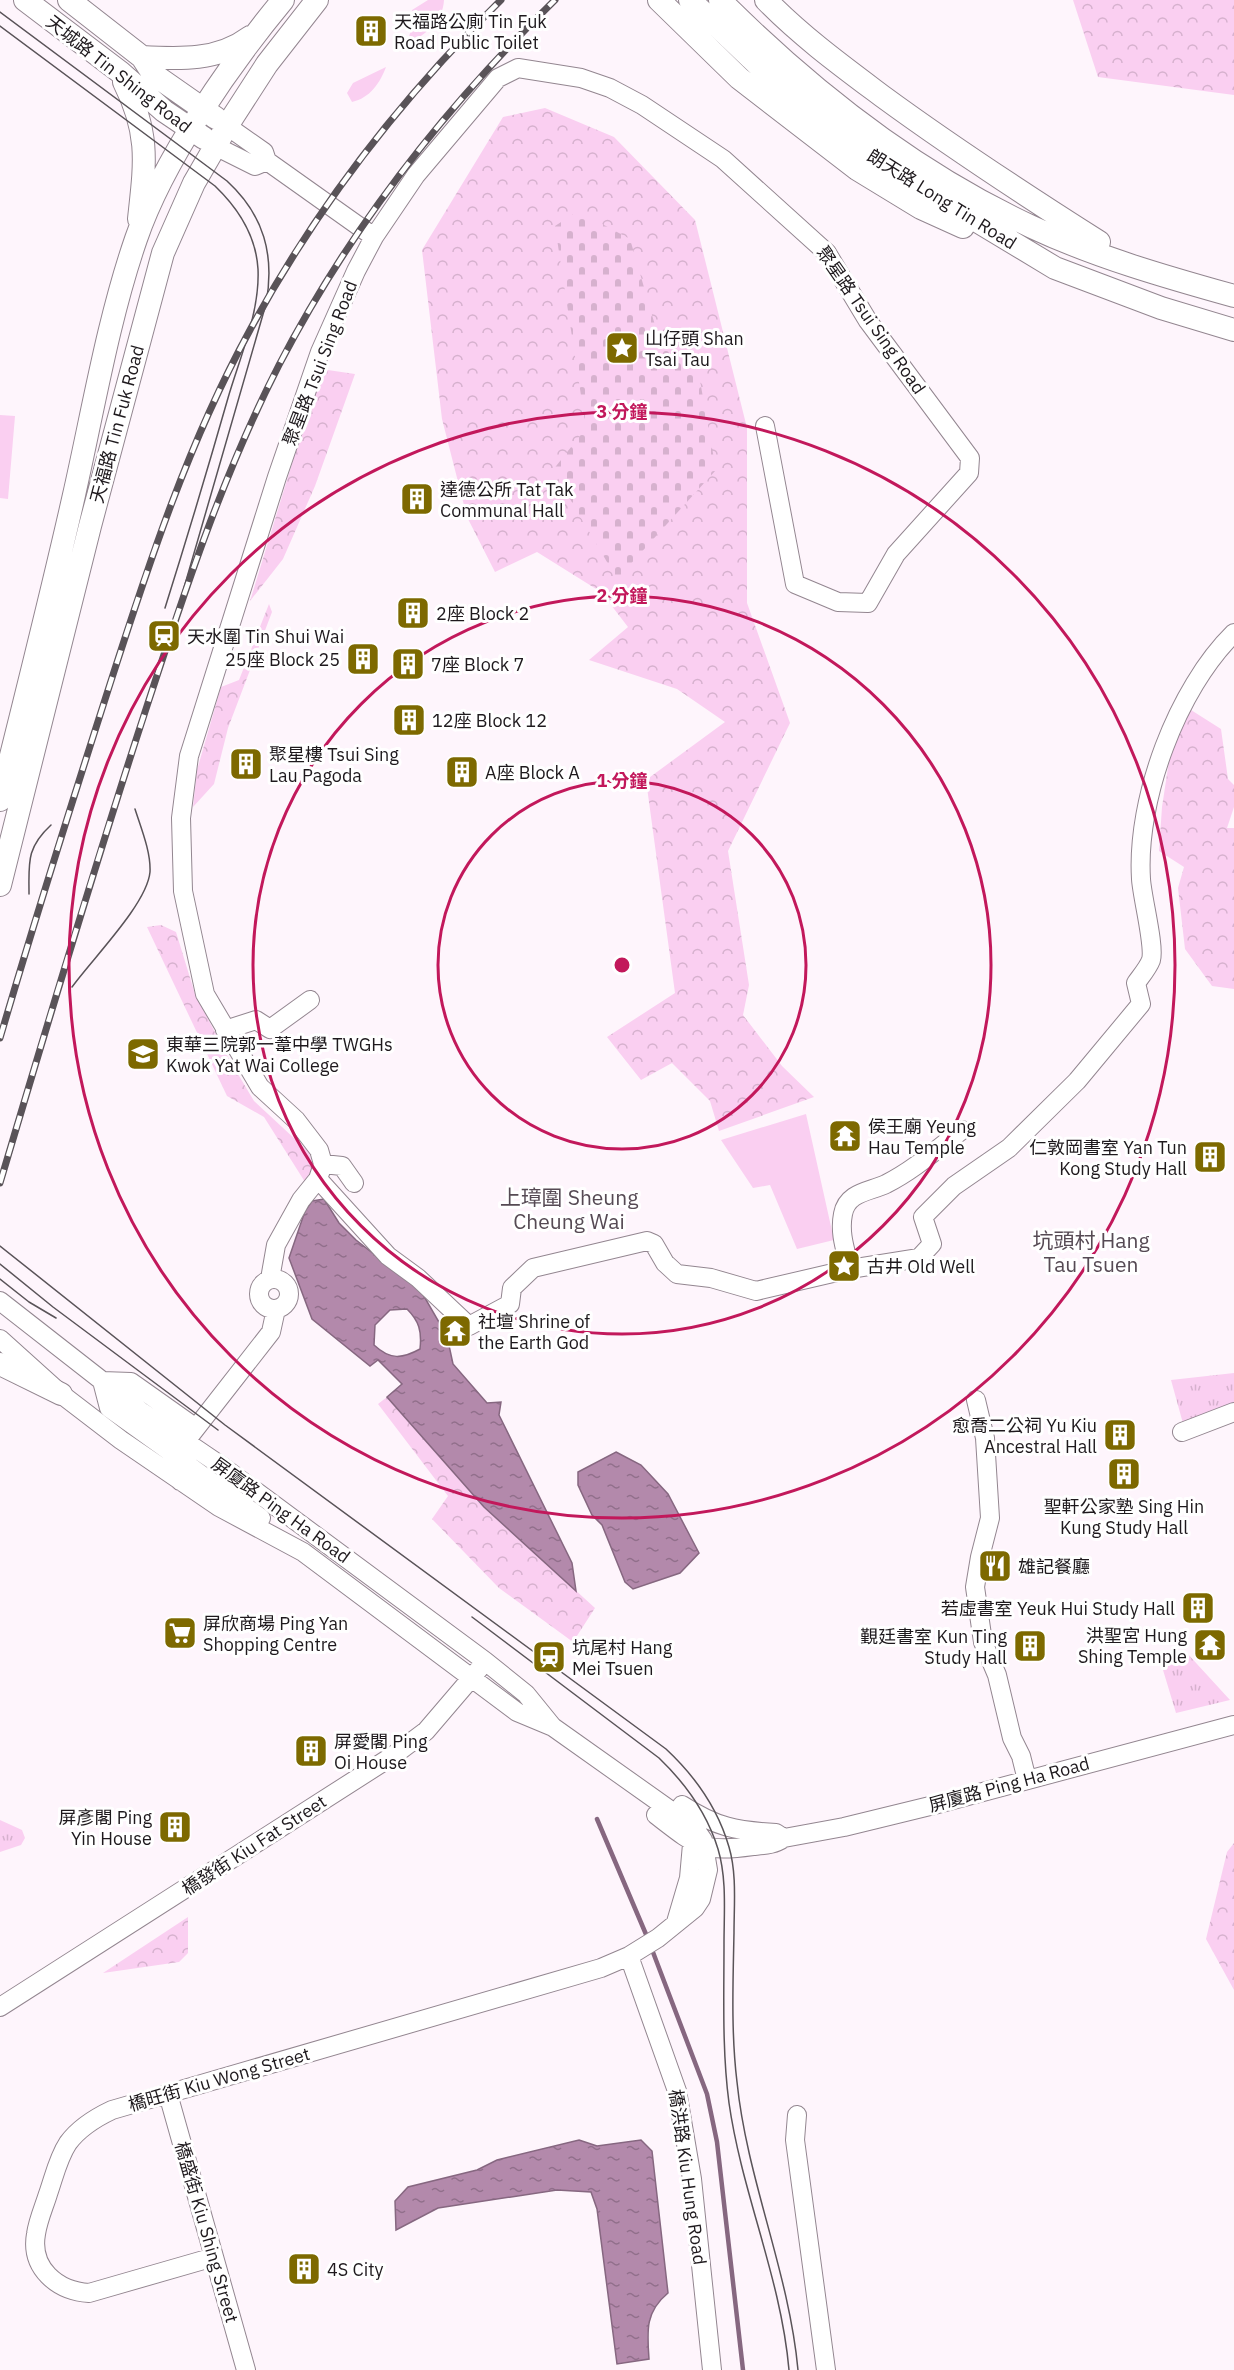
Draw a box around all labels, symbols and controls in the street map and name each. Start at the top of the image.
street label: 天城路 Tin Shing Road [42,10,196,138]
place label: 天福路公廁 Tin Fuk Road Public Toilet [394,10,547,54]
building icon: 天福路公廁 Tin Fuk Road Public Toilet [353,13,389,49]
street label: 朗天路 Long Tin Road [863,144,1021,254]
street label: 聚星路 Tsui Sing Road [811,242,931,398]
street label: 聚星路 Tsui Sing Road [278,277,362,449]
place label: 山仔頭 Shan Tsai Tau [645,327,744,371]
place icon: 山仔頭 Shan Tsai Tau [604,330,640,366]
street label: 天福路 Tin Fuk Road [85,343,149,505]
text: 3 分鐘 [596,400,648,423]
place label: 達德公所 Tat Tak Communal Hall [440,478,574,522]
building icon: 達德公所 Tat Tak Communal Hall [399,481,435,517]
text: 2 分鐘 [596,584,648,607]
building icon: 2座 Block 2 [395,595,431,631]
place label: 2座 Block 2 [436,602,529,625]
station icon: 天水圍 Tin Shui Wai [146,618,182,654]
place label: 天水圍 Tin Shui Wai [187,625,344,648]
building icon: 25座 Block 25 [345,641,381,677]
building icon: 7座 Block 7 [390,646,426,682]
place label: 25座 Block 25 [225,648,340,671]
place label: 7座 Block 7 [431,653,524,676]
building icon: 12座 Block 12 [391,702,427,738]
place label: 12座 Block 12 [432,709,547,732]
place label: 聚星樓 Tsui Sing Lau Pagoda [269,743,399,787]
building icon: 聚星樓 Tsui Sing Lau Pagoda [228,746,264,782]
building icon: A座 Block A [444,754,480,790]
place label: A座 Block A [485,761,580,784]
text: 1 分鐘 [596,769,648,792]
centre of rings [612,955,632,975]
place label: 東華三院郭一葦中學 TWGHs Kwok Yat Wai College [166,1033,393,1077]
school or university icon: 東華三院郭一葦中學 TWGHs Kwok Yat Wai College [125,1036,161,1072]
place label: 侯王廟 Yeung Hau Temple [868,1115,976,1159]
temple icon: 侯王廟 Yeung Hau Temple [827,1118,863,1154]
place label: 仁敦岡書室 Yan Tun Kong Study Hall [1029,1136,1187,1180]
building icon: 仁敦岡書室 Yan Tun Kong Study Hall [1192,1139,1228,1175]
district label: 上璋圍 Sheung Cheung Wai [500,1183,638,1235]
district label: 坑頭村 Hang Tau Tsuen [1032,1226,1150,1278]
place icon: 古井 Old Well [826,1248,862,1284]
place label: 古井 Old Well [867,1255,975,1278]
place label: 社壇 Shrine of the Earth God [478,1310,590,1354]
temple icon: 社壇 Shrine of the Earth God [437,1313,473,1349]
place label: 愈喬二公祠 Yu Kiu Ancestral Hall [952,1414,1097,1458]
building icon: 愈喬二公祠 Yu Kiu Ancestral Hall [1102,1417,1138,1453]
street label: 屏廈路 Ping Ha Road [207,1452,355,1568]
building icon: 聖軒公家塾 Sing Hin Kung Study Hall [1106,1456,1142,1492]
place label: 聖軒公家塾 Sing Hin Kung Study Hall [1044,1495,1204,1539]
restaurant icon: 雄記餐廳 [977,1548,1013,1584]
place label: 雄記餐廳 [1018,1555,1090,1578]
building icon: 若虛書室 Yeuk Hui Study Hall [1180,1590,1216,1626]
place label: 若虛書室 Yeuk Hui Study Hall [941,1597,1175,1620]
place label: 屏欣商場 Ping Yan Shopping Centre [203,1612,348,1656]
supermarket icon: 屏欣商場 Ping Yan Shopping Centre [162,1615,198,1651]
place label: 洪聖宮 Hung Shing Temple [1078,1624,1187,1668]
place label: 覲廷書室 Kun Ting Study Hall [860,1625,1007,1669]
temple icon: 洪聖宮 Hung Shing Temple [1192,1627,1228,1663]
building icon: 覲廷書室 Kun Ting Study Hall [1012,1628,1048,1664]
place label: 坑尾村 Hang Mei Tsuen [572,1636,673,1680]
station icon: 坑尾村 Hang Mei Tsuen [531,1639,567,1675]
place label: 屏愛閣 Ping Oi House [334,1730,428,1774]
building icon: 屏愛閣 Ping Oi House [293,1733,329,1769]
street label: 屏廈路 Ping Ha Road [926,1751,1092,1817]
street label: 橋發街 Kiu Fat Street [177,1790,331,1900]
place label: 屏彥閣 Ping Yin House [59,1806,152,1850]
building icon: 屏彥閣 Ping Yin House [157,1809,193,1845]
street label: 橋旺街 Kiu Wong Street [126,2042,312,2116]
street label: 橋洪路 Kiu Hung Road [664,2088,712,2266]
street label: 橋盛街 Kiu Shing Street [170,2139,244,2325]
building icon: 4S City [286,2251,322,2287]
place label: 4S City [327,2258,384,2281]

